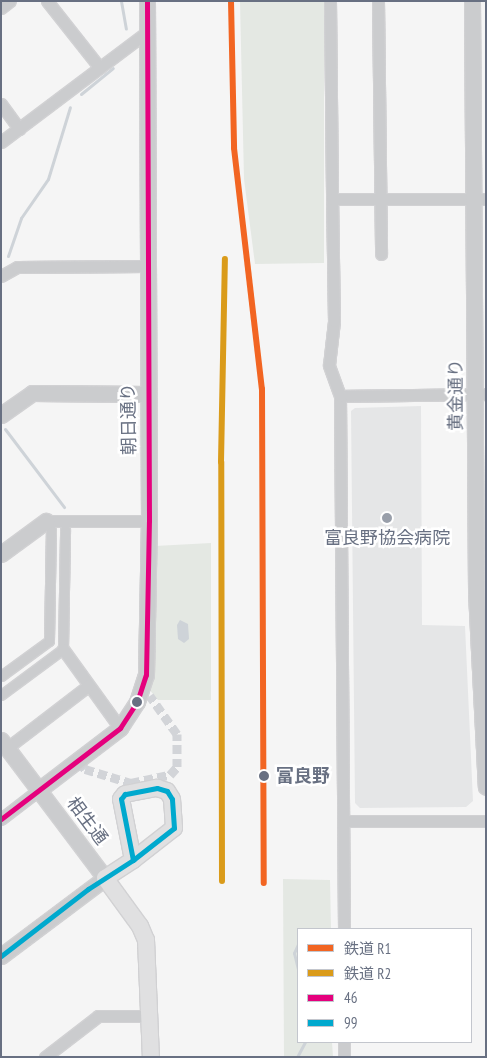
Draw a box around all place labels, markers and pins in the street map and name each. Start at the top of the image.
marker: 富良野協会病院 [380,511,394,525]
place label: 富良野協会病院 [324,527,450,549]
unlabelled marker [132,697,142,707]
place label: 富良野 [276,765,330,787]
marker: 富良野 [256,768,272,784]

